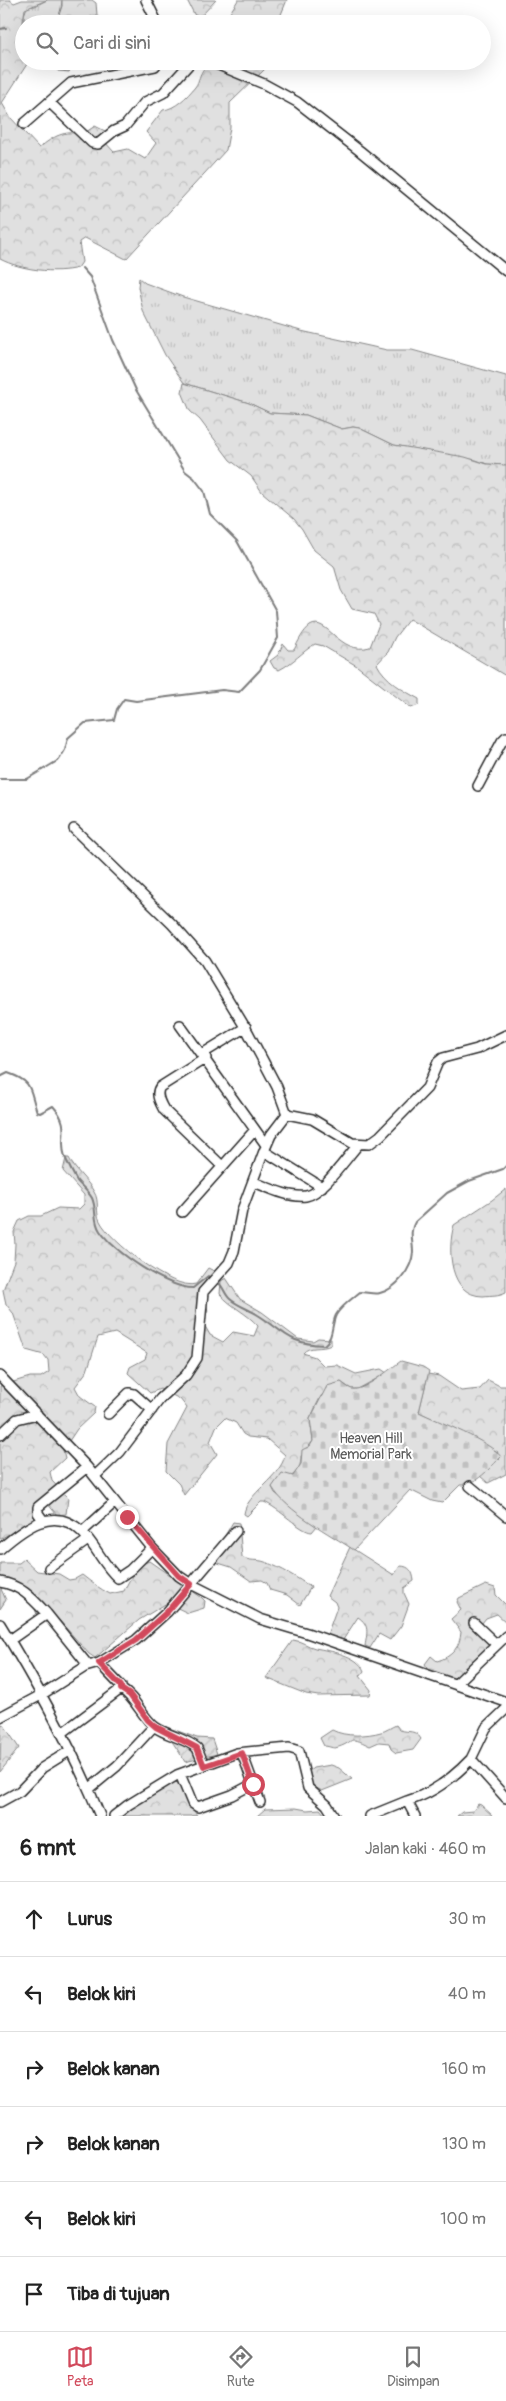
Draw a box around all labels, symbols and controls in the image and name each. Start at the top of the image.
search box [15,15,491,70]
icon: search [33,29,61,57]
text: Cari di sini [73,31,150,55]
park label: Heaven Hill Memorial Park [330,1430,412,1463]
route end [116,1506,139,1529]
route start [242,1773,265,1796]
text: 6 mnt [20,1835,76,1862]
text: Jalan kaki · 460 m [365,1839,486,1859]
icon: ahead [20,1905,48,1933]
text: Lurus [67,1907,112,1931]
text: 30 m [448,1909,486,1929]
icon: left [20,1980,48,2008]
text: Belok kiri [67,1982,135,2006]
text: 40 m [448,1984,486,2004]
icon: right [20,2055,48,2083]
text: Belok kanan [67,2057,160,2081]
text: 160 m [442,2059,486,2079]
icon: right [20,2130,48,2158]
text: Belok kanan [67,2132,160,2156]
text: 130 m [442,2134,486,2154]
icon: left [20,2205,48,2233]
text: Belok kiri [67,2207,135,2231]
text: 100 m [440,2209,486,2229]
icon: arrive [20,2280,48,2308]
text: Tiba di tujuan [67,2282,170,2306]
tab: Peta [66,2343,94,2390]
tab: Rute [227,2343,255,2390]
tab: Disimpan [387,2343,440,2390]

